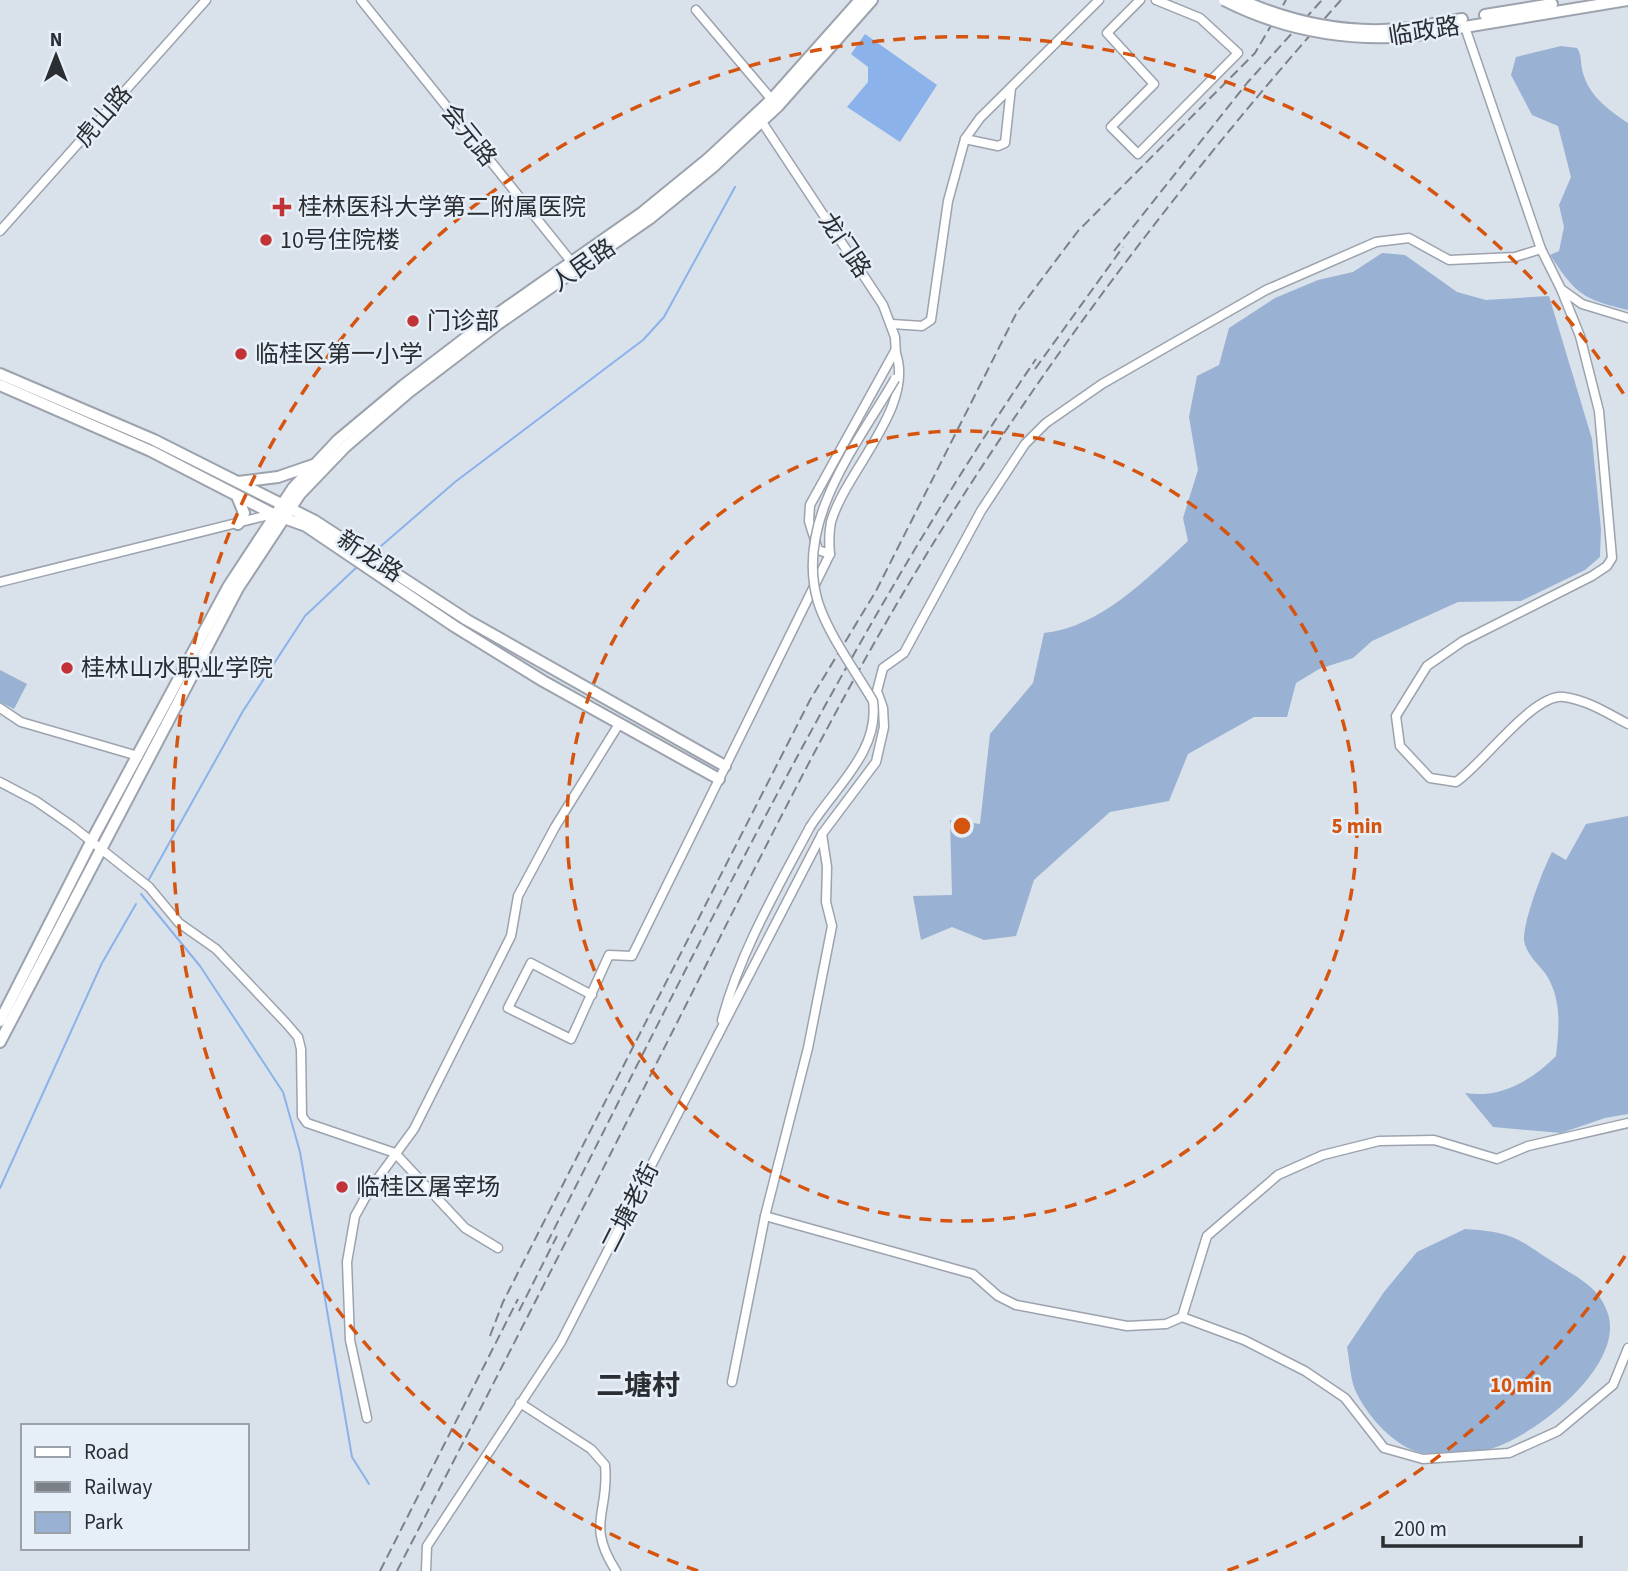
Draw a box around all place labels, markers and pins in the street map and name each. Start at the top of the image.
place label: 桂林医科大学第二附属医院 [298,190,586,225]
marker: 桂林医科大学第二附属医院 [272,197,292,217]
place label: 10号住院楼 [280,223,400,258]
marker: 10号住院楼 [258,232,274,248]
place label: 门诊部 [427,304,499,339]
marker: 门诊部 [405,313,421,329]
place label: 临桂区第一小学 [255,337,423,372]
marker: 临桂区第一小学 [233,346,249,362]
place label: 桂林山水职业学院 [81,651,273,686]
marker: 桂林山水职业学院 [59,660,75,676]
centre of rings [950,814,974,838]
place label: 临桂区屠宰场 [356,1170,500,1205]
marker: 临桂区屠宰场 [334,1179,350,1195]

